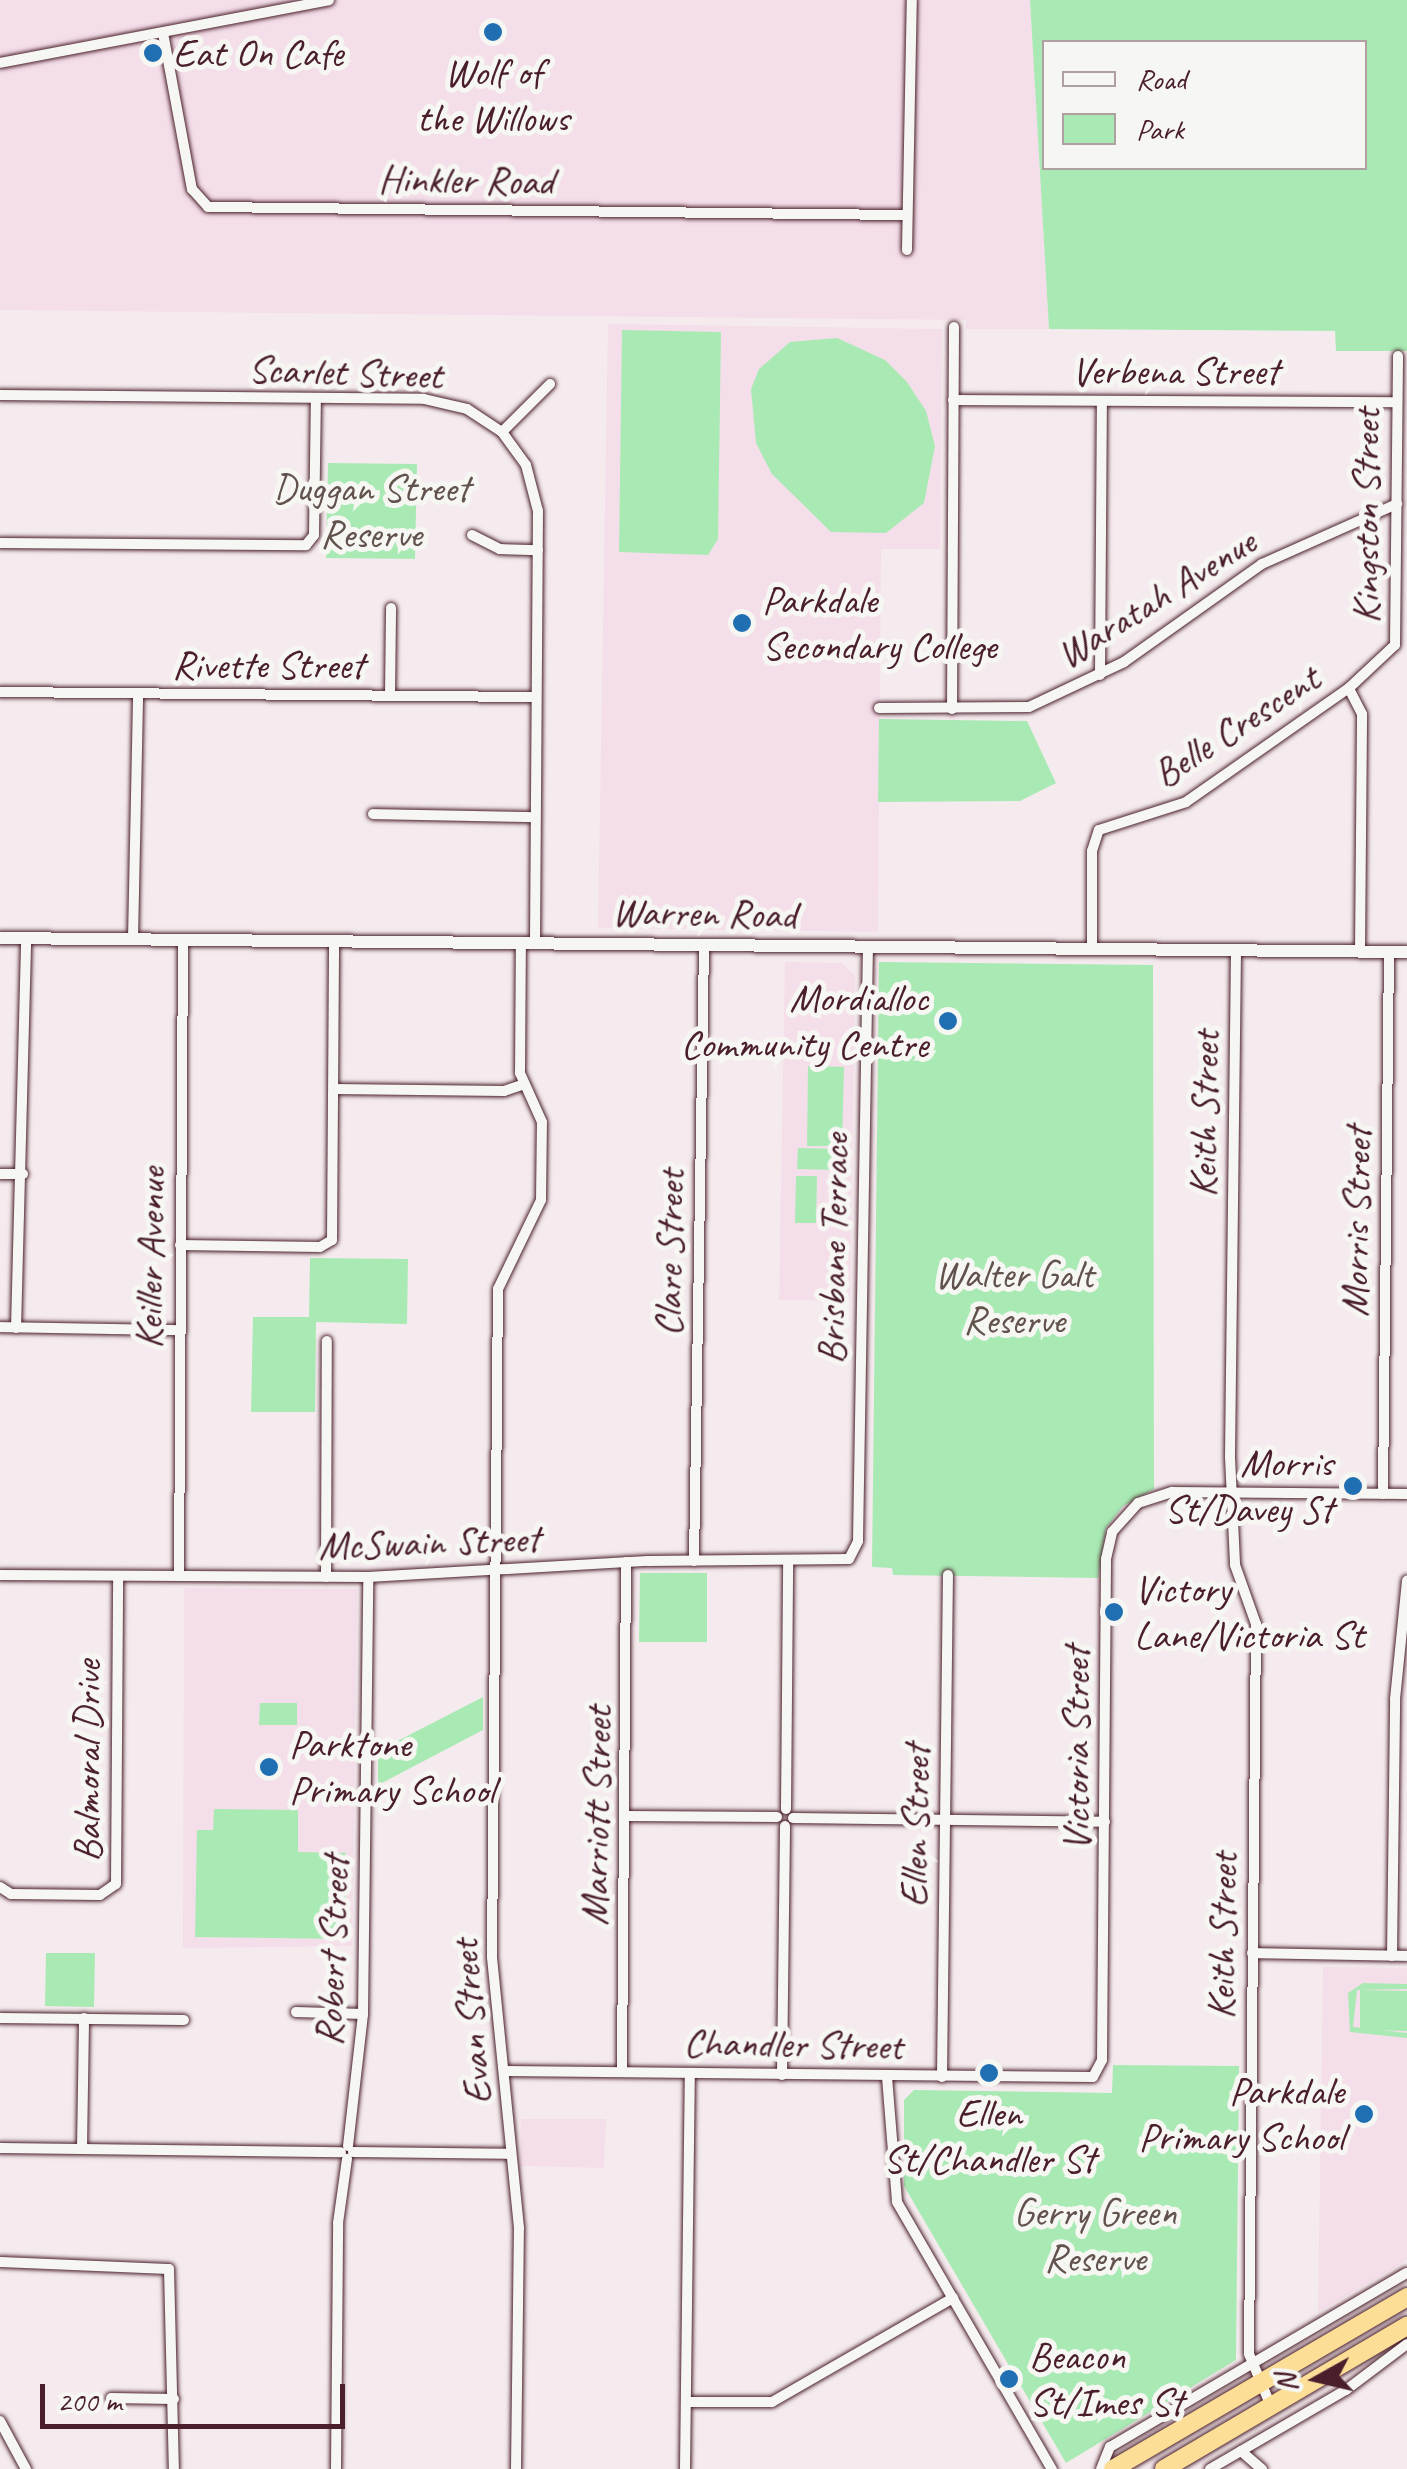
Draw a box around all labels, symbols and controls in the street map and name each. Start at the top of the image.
marker: Wolf of the Willows [482,21,504,43]
place label: Eat On Cafe [173,29,343,77]
legend [1042,40,1367,170]
marker: Eat On Cafe [142,42,164,64]
place label: Wolf of the Willows [416,48,570,142]
text: Road [1136,60,1186,98]
text: Park [1136,110,1184,148]
street label: Hinkler Road [379,154,553,206]
street label: Scarlet Street [247,345,443,399]
street label: Verbena Street [1071,347,1279,395]
street label: Kingston Street [1342,408,1390,624]
park label: Duggan Street Reserve [272,464,470,558]
street label: Waratah Avenue [1047,518,1265,678]
place label: Parkdale Secondary College [762,576,997,670]
marker: Parkdale Secondary College [731,612,753,634]
street label: Rivette Street [172,641,364,689]
street label: Belle Crescent [1143,654,1329,798]
street label: Warren Road [612,887,796,939]
place label: Mordialloc Community Centre [681,974,928,1068]
marker: Mordialloc Community Centre [937,1010,959,1032]
street label: Keith Street [1179,1030,1229,1198]
street label: Morris Street [1330,1127,1382,1317]
street label: Brisbane Terrace [807,1133,859,1365]
street label: Keiller Avenue [124,1167,176,1349]
street label: Clare Street [644,1169,694,1337]
park label: Walter Galt Reserve [934,1250,1094,1344]
place label: Morris St/Davey St [1163,1439,1333,1533]
marker: Morris St/Davey St [1342,1475,1364,1497]
street label: McSwain Street [317,1514,541,1570]
place label: Victory Lane/Victoria St [1134,1565,1364,1659]
marker: Victory Lane/Victoria St [1103,1601,1125,1623]
street label: Victoria Street [1052,1647,1100,1851]
street label: Balmoral Drive [63,1660,111,1862]
street label: Marriott Street [570,1706,622,1926]
place label: Parktone Primary School [289,1720,494,1814]
street label: Ellen Street [890,1744,940,1908]
marker: Parktone Primary School [258,1756,280,1778]
street label: Keith Street [1197,1852,1247,2020]
street label: Robert Street [305,1855,359,2047]
street label: Evan Street [440,1937,502,2107]
street label: Chandler Street [683,2018,903,2070]
marker: Ellen St/Chandler St [978,2062,1000,2084]
place label: Parkdale Primary School [1139,2067,1344,2161]
place label: Ellen St/Chandler St [883,2089,1095,2183]
marker: Parkdale Primary School [1353,2103,1375,2125]
park label: Gerry Green Reserve [1014,2188,1176,2282]
north arrow [1267,2329,1367,2429]
place label: Beacon St/Imes St [1029,2332,1184,2426]
scale bar [45,2364,350,2426]
marker: Beacon St/Imes St [998,2368,1020,2390]
text: N [1268,2372,1305,2394]
text: 200 m [57,2382,122,2420]

